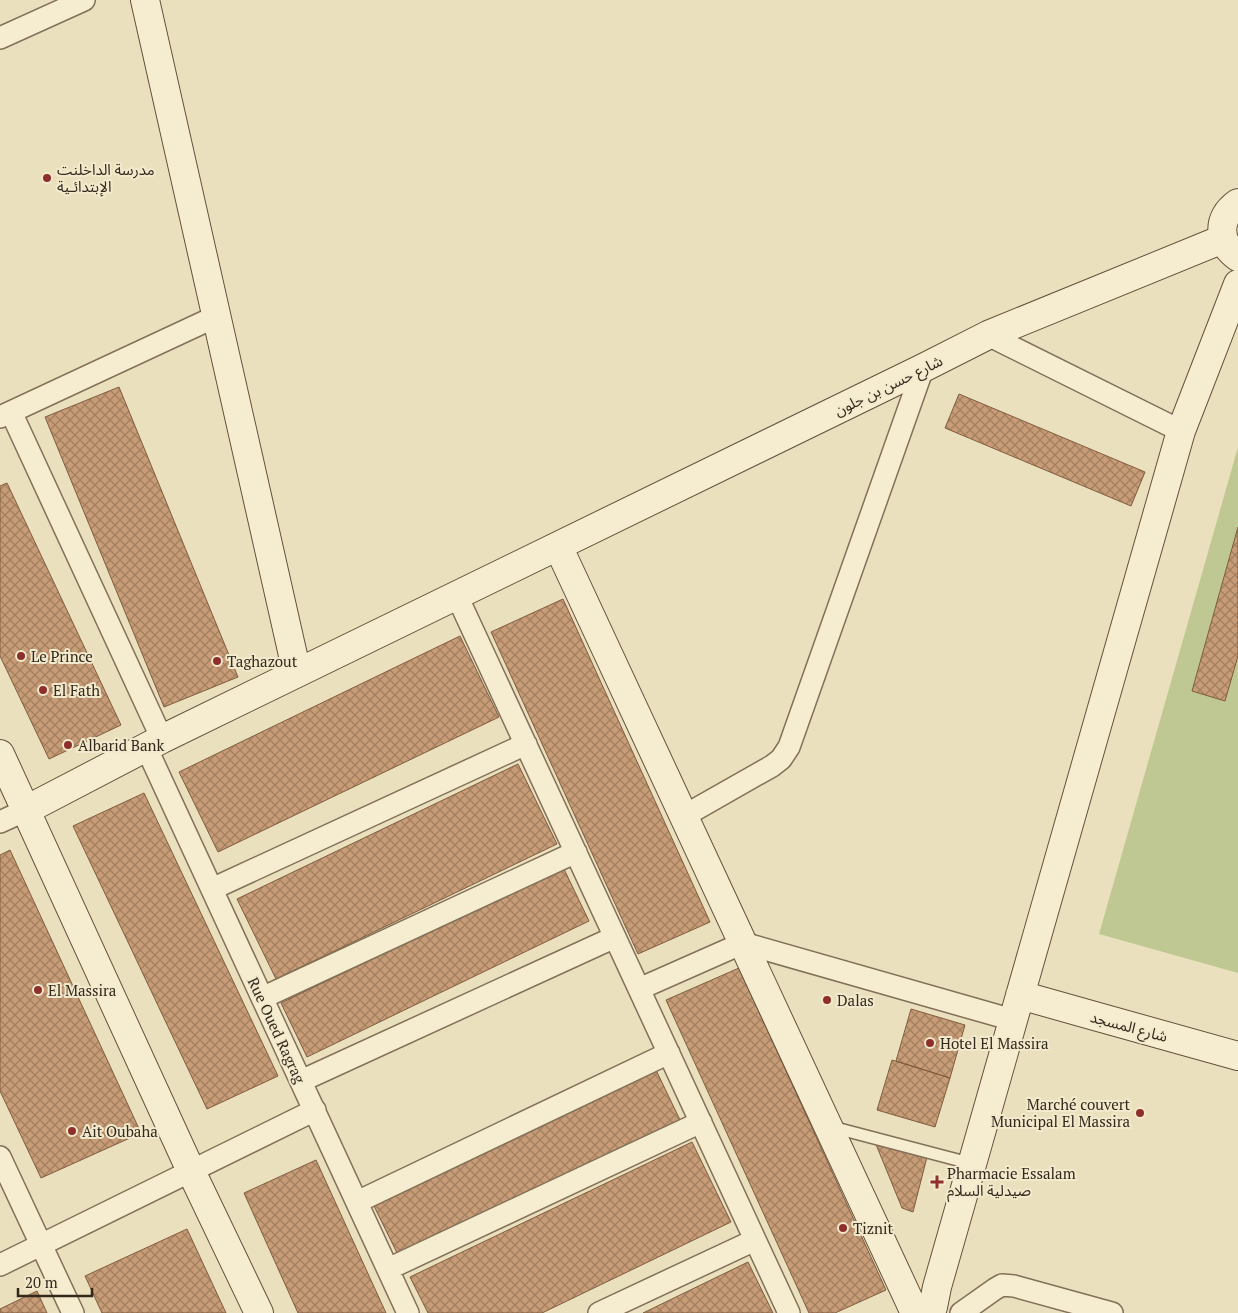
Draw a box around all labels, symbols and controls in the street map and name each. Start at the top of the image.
place label: مدرسة الداخلنت الإبتدائـية [57,159,155,197]
marker: مدرسة الداخلنت الإبتدائـية [41,172,53,184]
street label: شارع حسن بن جلون [830,350,947,423]
place label: Le Prince [31,646,93,666]
marker: Le Prince [15,650,27,662]
place label: Taghazout [227,651,298,671]
marker: Taghazout [211,655,223,667]
place label: El Fath [53,680,100,700]
marker: El Fath [37,684,49,696]
place label: Albarid Bank [78,735,164,755]
marker: Albarid Bank [62,739,74,751]
street label: Rue Oued Ragrag [244,974,311,1087]
place label: El Massira [48,980,117,1000]
marker: El Massira [32,984,44,996]
place label: Dalas [837,990,874,1010]
marker: Dalas [821,994,833,1006]
street label: شارع المسجد [1087,1006,1170,1049]
place label: Hotel El Massira [940,1033,1049,1053]
marker: Hotel El Massira [924,1037,936,1049]
place label: Marché couvert Municipal El Massira [991,1094,1130,1131]
marker: Marché couvert Municipal El Massira [1134,1107,1146,1119]
place label: Ait Oubaha [82,1121,158,1141]
marker: Ait Oubaha [66,1125,78,1137]
place label: Pharmacie Essalam صيدلية السلام [947,1163,1076,1202]
marker: Pharmacie Essalam صيدلية السلام [931,1176,943,1188]
place label: Tiznit [853,1218,894,1238]
marker: Tiznit [837,1222,849,1234]
scale bar [18,1266,91,1298]
text: 20 m [25,1272,58,1292]

